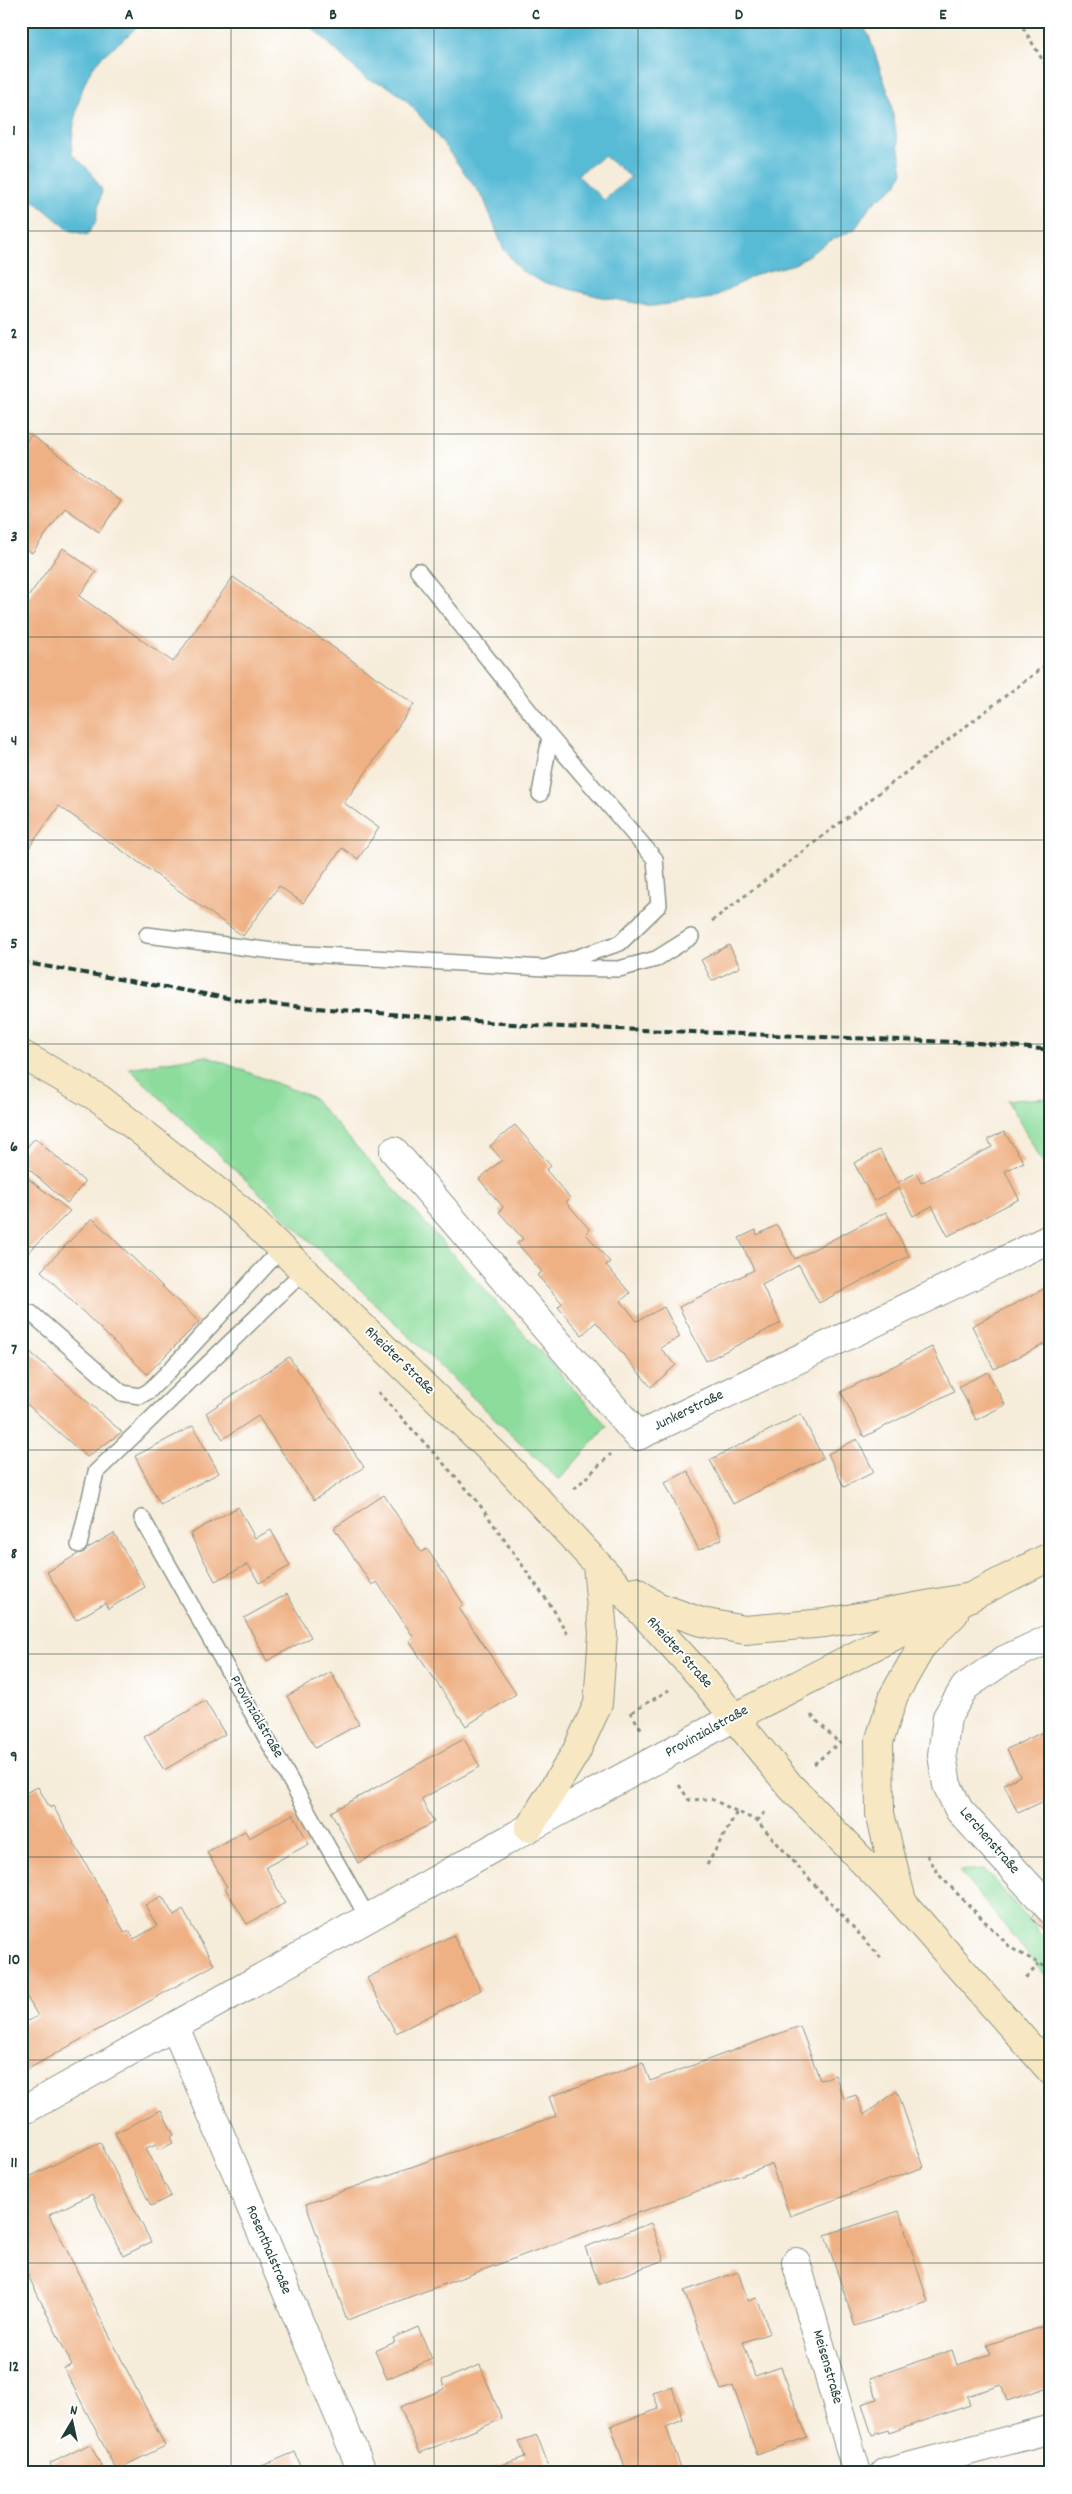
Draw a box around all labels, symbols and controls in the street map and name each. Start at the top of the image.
text: A [125,4,134,27]
text: B [329,4,337,27]
text: C [532,4,540,27]
text: D [735,4,744,27]
text: E [939,4,947,27]
text: 1 [12,120,16,143]
text: 2 [11,323,18,346]
text: 3 [10,526,18,549]
text: 4 [11,730,17,753]
text: 5 [10,933,18,956]
text: 6 [10,1136,18,1159]
street label: Rheidter Straße [359,1322,439,1401]
text: 7 [11,1339,17,1362]
street label: Junkerstraße [650,1384,728,1437]
text: 8 [11,1543,18,1566]
street label: Rheidter Straße [641,1612,718,1694]
street label: Provinzialstraße [223,1672,289,1763]
street label: Provinzialstraße [661,1700,753,1764]
text: 9 [10,1746,18,1769]
street label: Lerchenstraße [954,1802,1025,1880]
text: 10 [8,1949,20,1972]
text: 11 [10,2152,18,2175]
street label: Rosenthalstraße [239,2202,297,2298]
street label: Meisenstraße [806,2327,848,2407]
text: 12 [9,2356,19,2379]
north arrow [48,2396,98,2446]
text: N [69,2401,79,2422]

